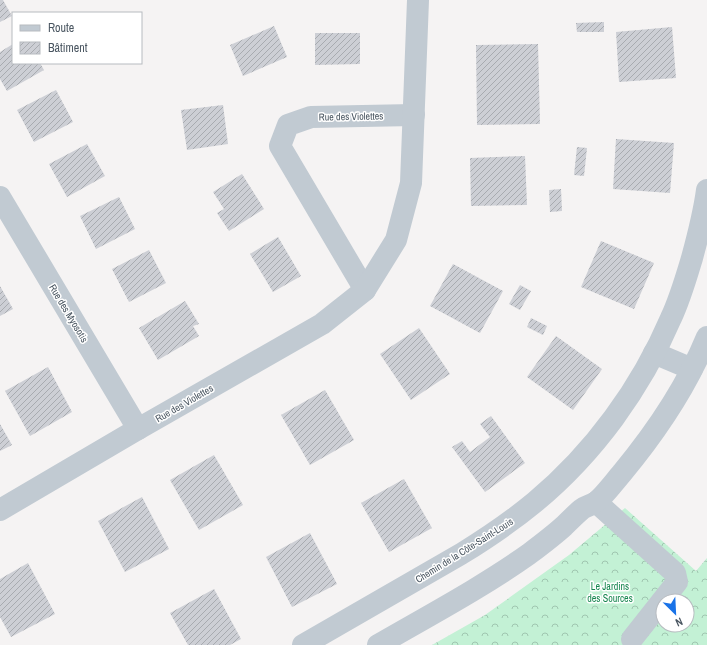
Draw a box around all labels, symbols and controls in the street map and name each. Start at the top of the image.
legend [12,12,142,64]
text: Route [48,20,74,36]
text: Bâtiment [48,40,88,56]
street label: Rue des Violettes [319,109,383,124]
street label: Rue des Myosotis [46,282,91,345]
street label: Rue des Violettes [153,382,215,425]
street label: Chemin de la Côte-Saint-Louis [413,515,516,586]
park label: Le Jardins des Sources [587,580,633,605]
north arrow [655,593,695,633]
text: N [673,614,685,630]

